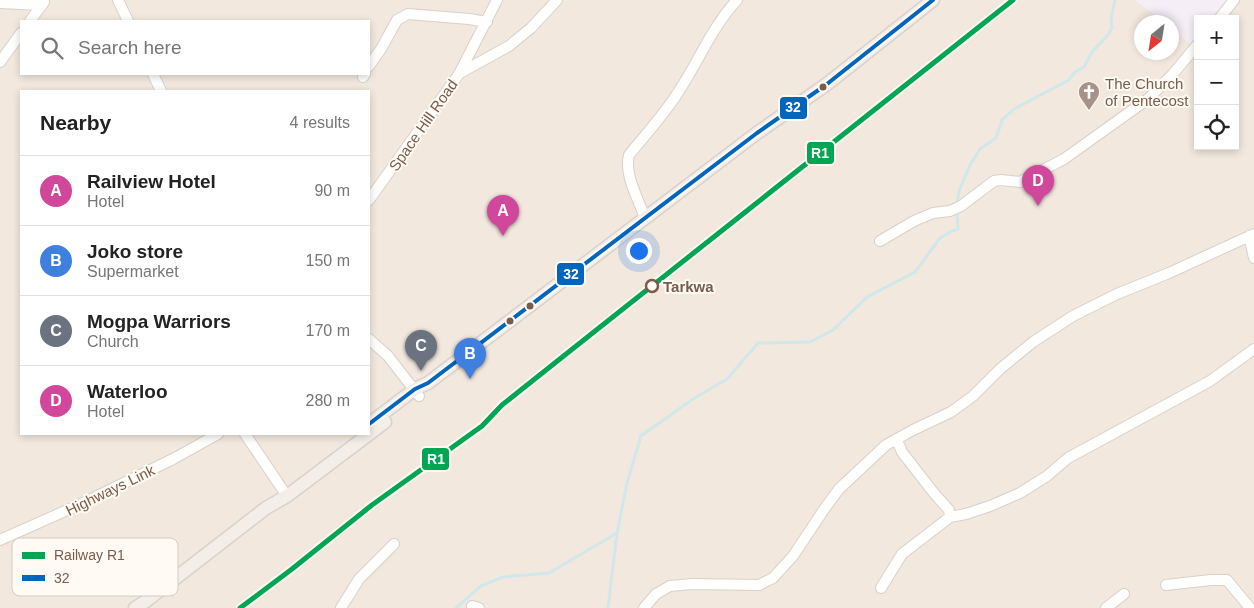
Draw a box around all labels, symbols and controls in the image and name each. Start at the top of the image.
north arrow [1134,15,1179,60]
map controls [1194,15,1239,150]
button: + [1194,15,1239,60]
search box [20,20,370,75]
icon: search [38,34,66,62]
text: Search here [78,37,182,58]
button: − [1194,60,1239,105]
place label: The Church of Pentecost [1105,75,1189,109]
street label: Space Hill Road [385,76,461,174]
church icon: The Church of Pentecost [1077,80,1101,111]
unlabelled marker [818,82,828,92]
line badge: 32 [779,96,808,120]
text: 32 [785,99,801,115]
button: locate [1194,105,1239,150]
text: Nearby [40,111,111,134]
text: 4 results [290,114,350,131]
line badge: R1 [806,141,835,165]
text: R1 [811,145,829,161]
pin: D [1022,165,1054,206]
text: Railview Hotel [87,171,216,192]
text: A [50,182,62,199]
text: 90 m [314,182,350,199]
text: Hotel [87,193,124,210]
pin: A [487,195,519,236]
your location [626,238,652,264]
text: Joko store [87,241,183,262]
text: B [50,252,62,269]
text: 150 m [306,252,350,269]
line badge: 32 [556,262,585,286]
text: Supermarket [87,263,179,280]
text: 32 [563,266,579,282]
place label: Tarkwa [663,278,714,295]
marker: Tarkwa [645,279,659,293]
unlabelled marker [525,301,535,311]
text: Mogpa Warriors [87,311,231,332]
unlabelled marker [505,316,515,326]
text: C [50,322,62,339]
text: 170 m [306,322,350,339]
pin: C [405,330,437,371]
text: Church [87,333,139,350]
pin: B [454,338,486,379]
text: Waterloo [87,381,168,402]
text: D [50,392,62,409]
text: 280 m [306,392,350,409]
text: Hotel [87,403,124,420]
line badge: R1 [421,447,450,471]
text: R1 [427,451,445,467]
street label: Highways Link [63,461,158,519]
legend [12,538,178,596]
text: Railway R1 [54,547,125,563]
text: 32 [54,570,70,586]

